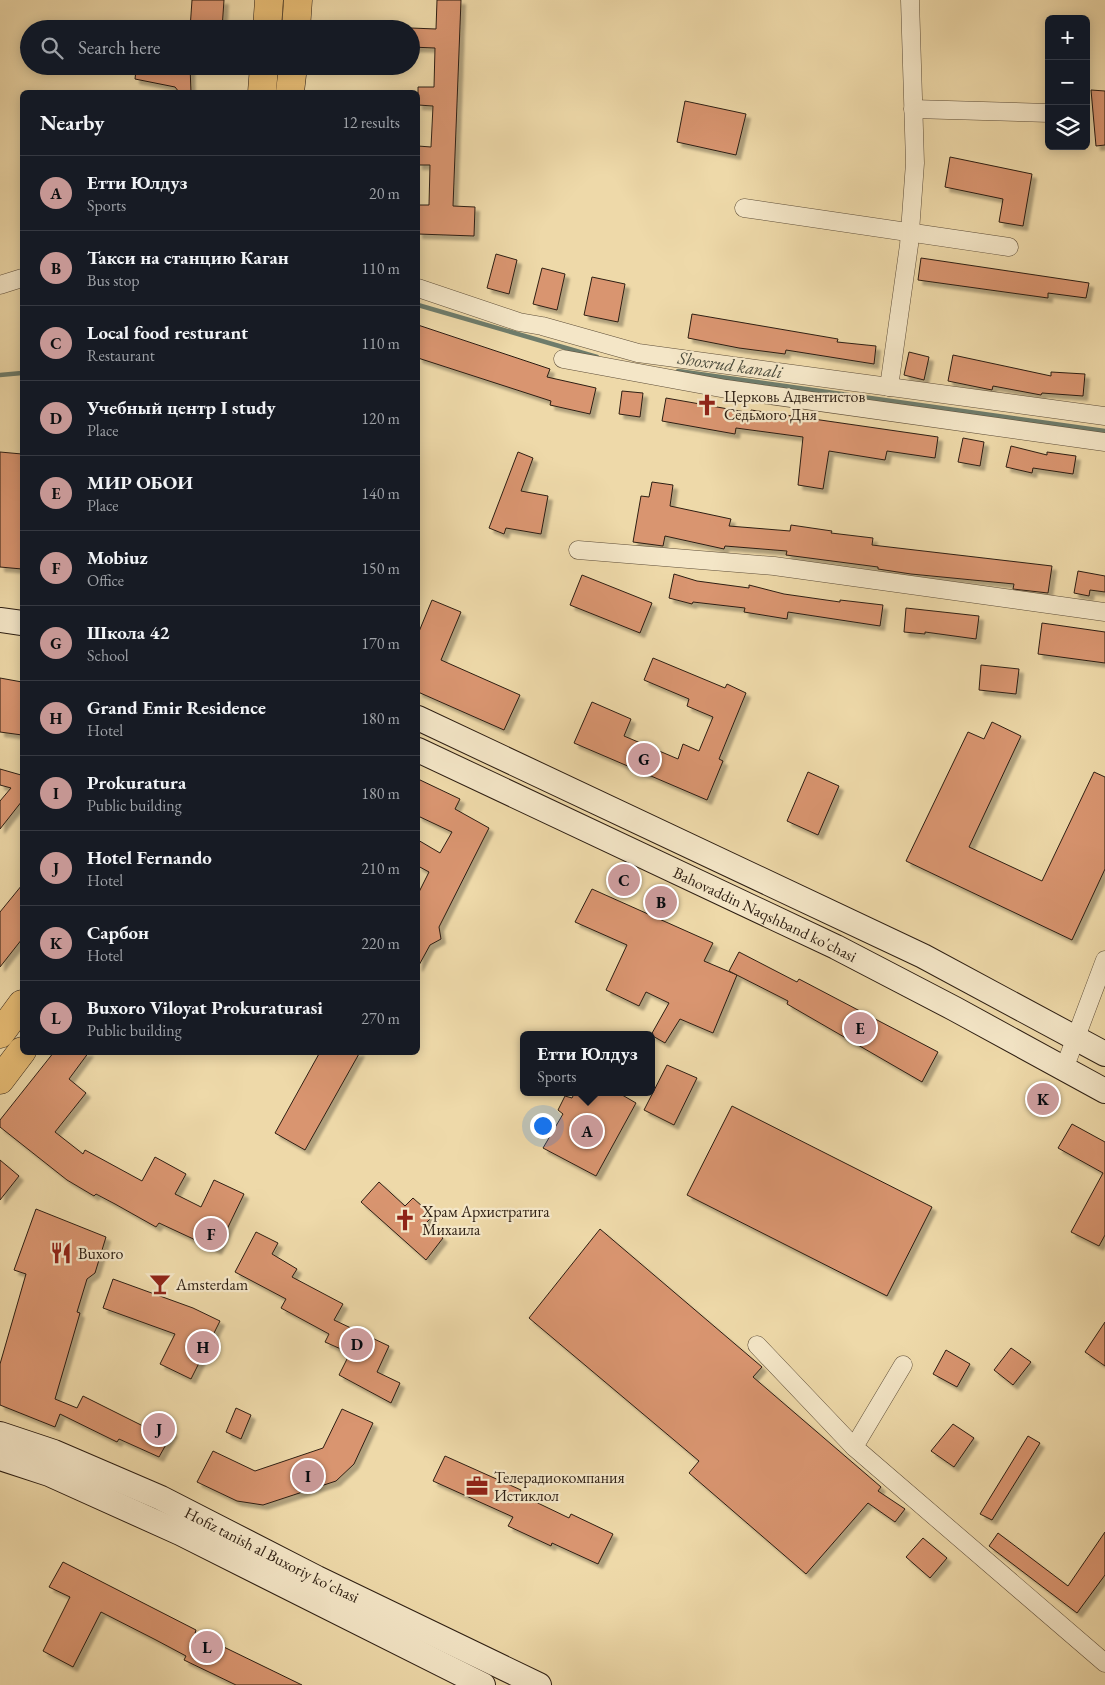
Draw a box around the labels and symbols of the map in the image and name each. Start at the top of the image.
water label: Shoxrud kanali [675,346,785,383]
place label: Церковь Адвентистов Седьмого Дня [724,386,865,425]
church icon: Церковь Адвентистов Седьмого Дня [694,392,720,418]
pin: G [628,740,660,778]
pin: C [608,861,640,899]
street label: Bahovaddin Naqshband ko'chasi [670,862,860,967]
pin: B [645,883,677,921]
pin: E [844,1009,876,1047]
pin: K [1027,1080,1059,1118]
pin: A [571,1112,603,1150]
your location [530,1113,556,1139]
place label: Храм Архистратига Михаила [421,1201,550,1240]
church icon: Храм Архистратига Михаила [392,1207,418,1233]
pin: F [195,1215,227,1253]
restaurant icon: Buxoro [48,1240,74,1266]
place label: Buxoro [78,1243,124,1264]
bar icon: Amsterdam [147,1271,173,1297]
place label: Amsterdam [175,1274,249,1295]
pin: D [341,1325,373,1363]
pin: H [187,1328,219,1366]
pin: J [143,1410,175,1448]
pin: I [292,1457,324,1495]
place label: Телерадиокомпания Истиклол [494,1467,625,1506]
office icon: Телерадиокомпания Истиклол [464,1473,490,1499]
street label: Hofiz tanish al Buxoriy ko'chasi [181,1502,363,1608]
pin: L [191,1628,223,1666]

